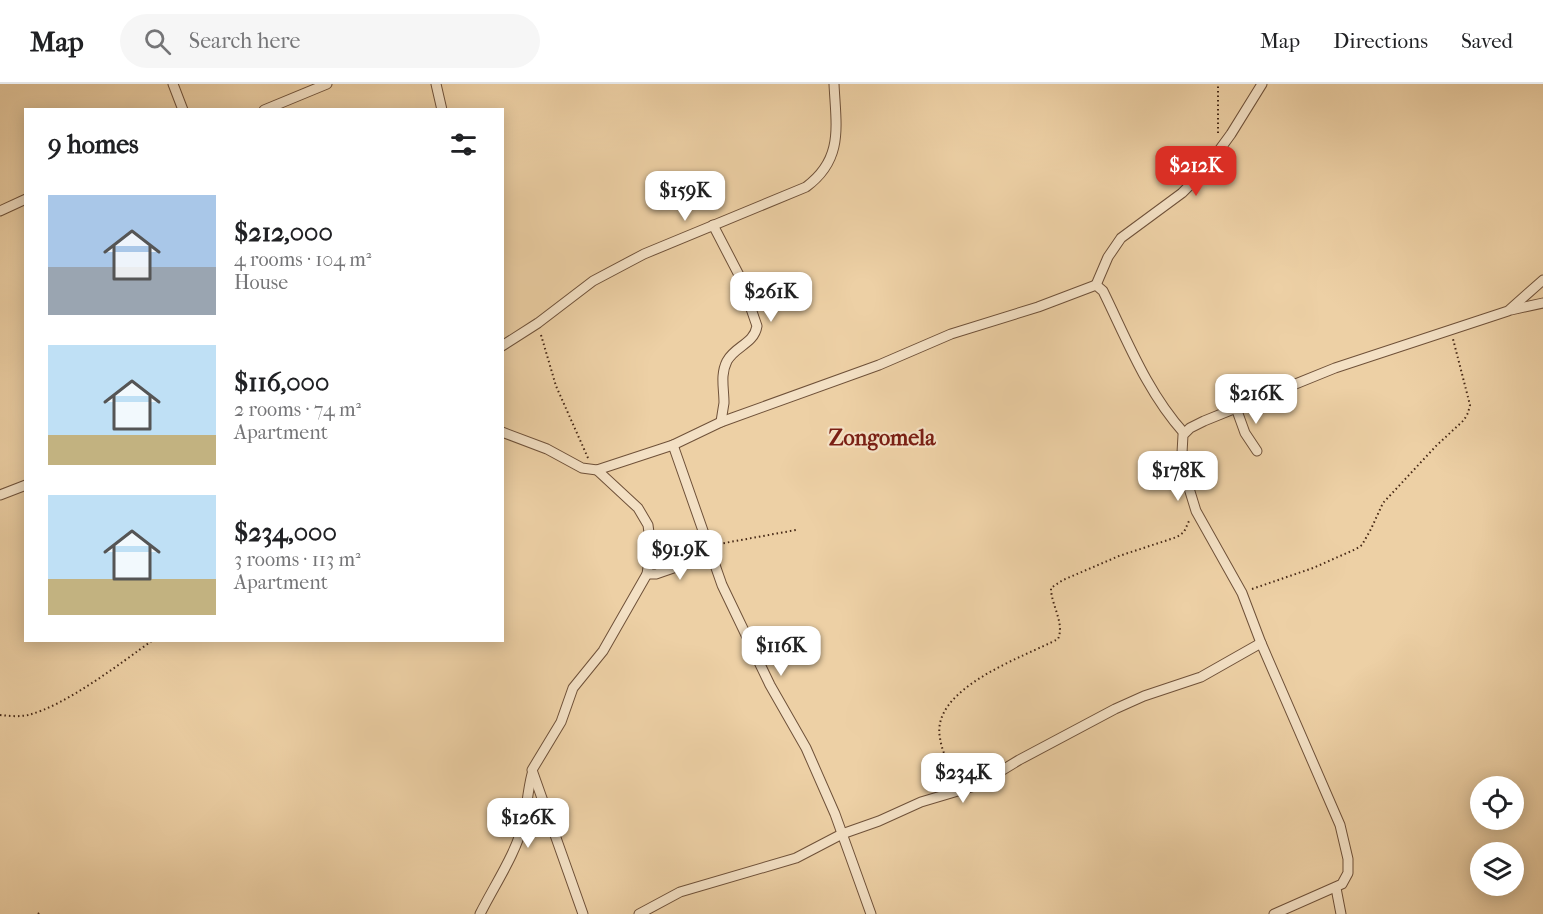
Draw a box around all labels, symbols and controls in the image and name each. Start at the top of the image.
search box [120,14,540,68]
text: Map [30,25,84,58]
icon: search [141,25,174,58]
text: Search here [189,28,300,54]
text: Map [1260,29,1300,53]
text: Directions [1333,29,1428,53]
text: Saved [1461,29,1513,53]
icon: filters [447,128,480,161]
text: 9 homes [48,129,139,160]
pin: $212K [1154,146,1238,197]
text: $212K [1169,154,1223,177]
pin: $159K [643,171,727,222]
text: $159K [659,179,711,202]
text: $212,000 [234,217,333,248]
icon: home [96,219,168,291]
text: 4 rooms · 104 m² [234,248,372,271]
text: House [234,271,288,294]
pin: $261K [729,272,813,323]
text: $261K [744,280,798,303]
text: $116,000 [234,367,329,398]
icon: home [96,369,168,441]
pin: $216K [1214,374,1298,425]
text: $216K [1229,382,1283,405]
text: 2 rooms · 74 m² [234,398,361,421]
text: Apartment [234,421,328,444]
district label: Zongomela [829,425,936,451]
pin: $178K [1136,451,1220,502]
text: $178K [1152,459,1204,482]
text: $234,000 [234,517,337,548]
icon: home [96,519,168,591]
pin: $91.9K [631,530,729,581]
text: $91.9K [651,538,709,561]
text: 3 rooms · 113 m² [234,548,361,571]
text: Apartment [234,571,328,594]
pin: $116K [739,626,823,677]
text: $116K [756,634,806,657]
pin: $234K [921,753,1005,804]
text: $234K [935,761,991,784]
map controls [1470,776,1524,896]
button: locate [1470,776,1524,830]
pin: $126K [486,798,570,849]
text: $126K [501,806,555,829]
button: layers [1470,842,1524,896]

